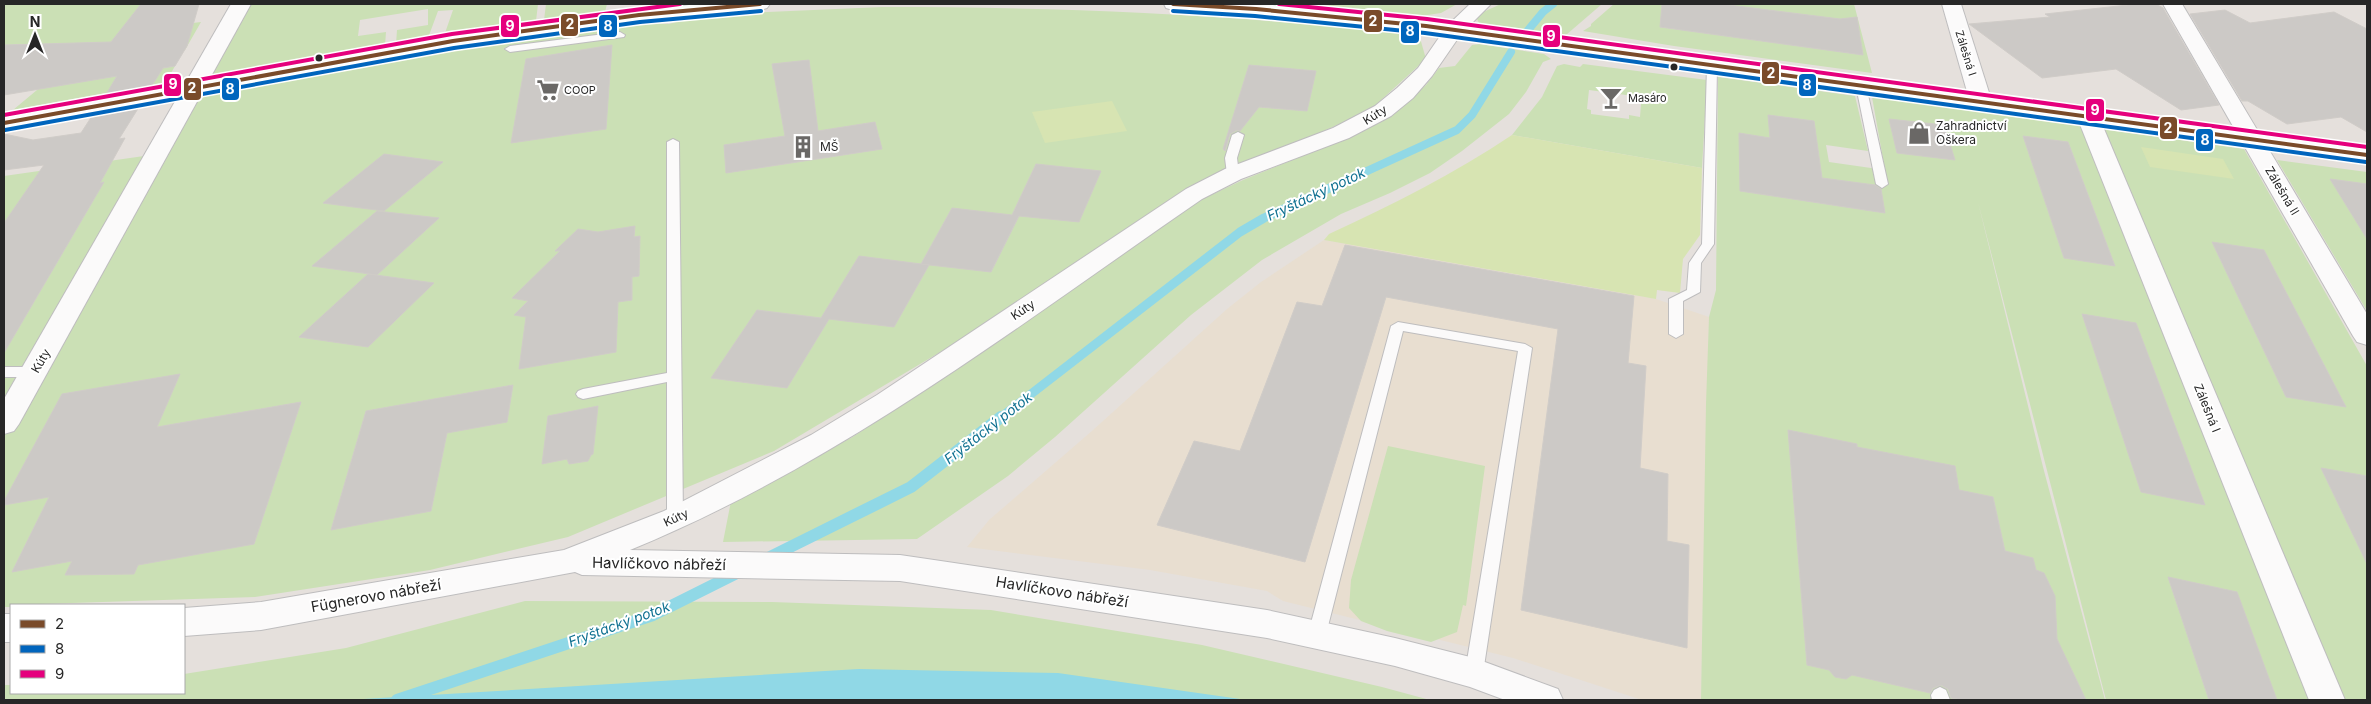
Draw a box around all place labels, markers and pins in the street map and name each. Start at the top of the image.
unlabelled marker [314,53,324,63]
unlabelled marker [1669,62,1679,72]
supermarket icon: COOP [535,77,561,103]
place label: COOP [564,83,596,97]
bar icon: Masáro [1598,85,1624,111]
place label: Masáro [1628,91,1667,105]
place label: Zahradnictví Oškera [1936,118,2007,147]
shop icon: Zahradnictví Oškera [1906,120,1932,146]
building icon: MŠ [790,134,816,160]
place label: MŠ [820,139,839,154]

